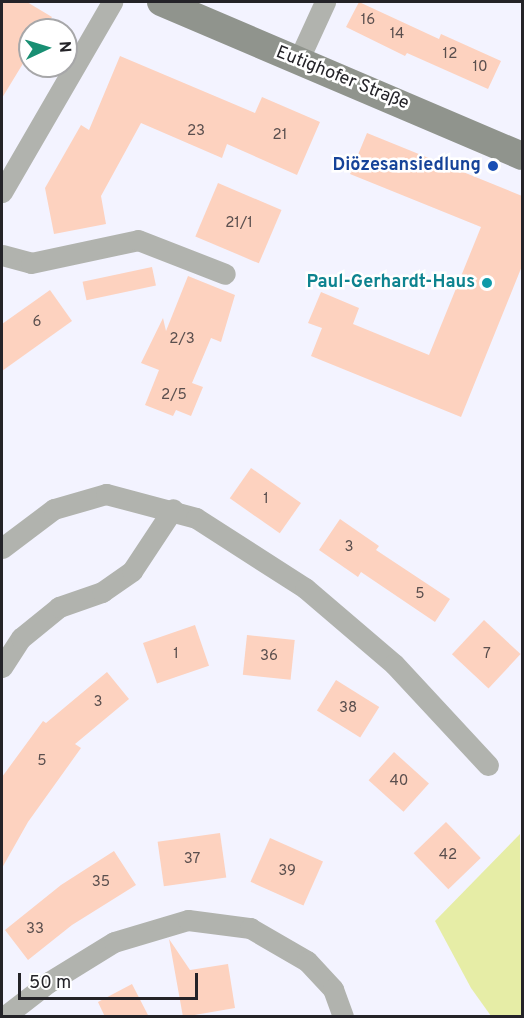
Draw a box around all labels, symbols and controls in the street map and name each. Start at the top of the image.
house number: 16 [361,12,375,30]
north arrow [18,18,78,78]
house number: 14 [390,26,404,44]
text: N [54,40,74,53]
street label: Eutighofer Straße [272,43,412,115]
house number: 12 [443,46,457,64]
house number: 10 [472,59,488,77]
house number: 23 [187,123,205,141]
house number: 21 [273,127,287,145]
place label: Diözesansiedlung [332,155,481,177]
marker: Diözesansiedlung [486,159,500,173]
house number: 21/1 [225,215,253,233]
place label: Paul-Gerhardt-Haus [306,272,475,294]
marker: Paul-Gerhardt-Haus [480,276,494,290]
house number: 6 [33,314,41,332]
house number: 2/3 [169,331,195,349]
house number: 2/5 [161,387,187,405]
house number: 1 [263,491,269,509]
house number: 3 [344,539,354,557]
house number: 5 [415,586,425,604]
house number: 1 [173,646,179,664]
house number: 7 [483,646,491,664]
house number: 36 [260,648,278,666]
house number: 3 [93,694,103,712]
house number: 38 [339,700,357,718]
house number: 5 [37,753,47,771]
house number: 40 [390,773,408,791]
house number: 42 [439,847,457,865]
house number: 37 [184,851,200,869]
house number: 39 [278,863,296,881]
house number: 35 [92,874,110,892]
house number: 33 [26,921,44,939]
scale bar [21,961,201,999]
text: 50 m [29,972,71,995]

